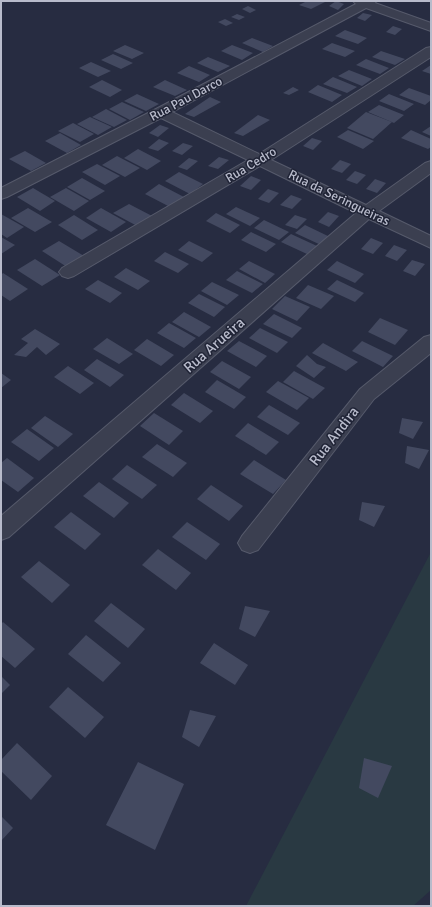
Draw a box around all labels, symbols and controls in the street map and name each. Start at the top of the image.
street label: Rua Pau Darco [147,73,225,125]
street label: Rua Cedro [223,143,280,186]
street label: Rua da Seringueiras [286,167,393,230]
street label: Rua Arueira [180,314,248,376]
street label: Rua Andira [305,403,363,469]

